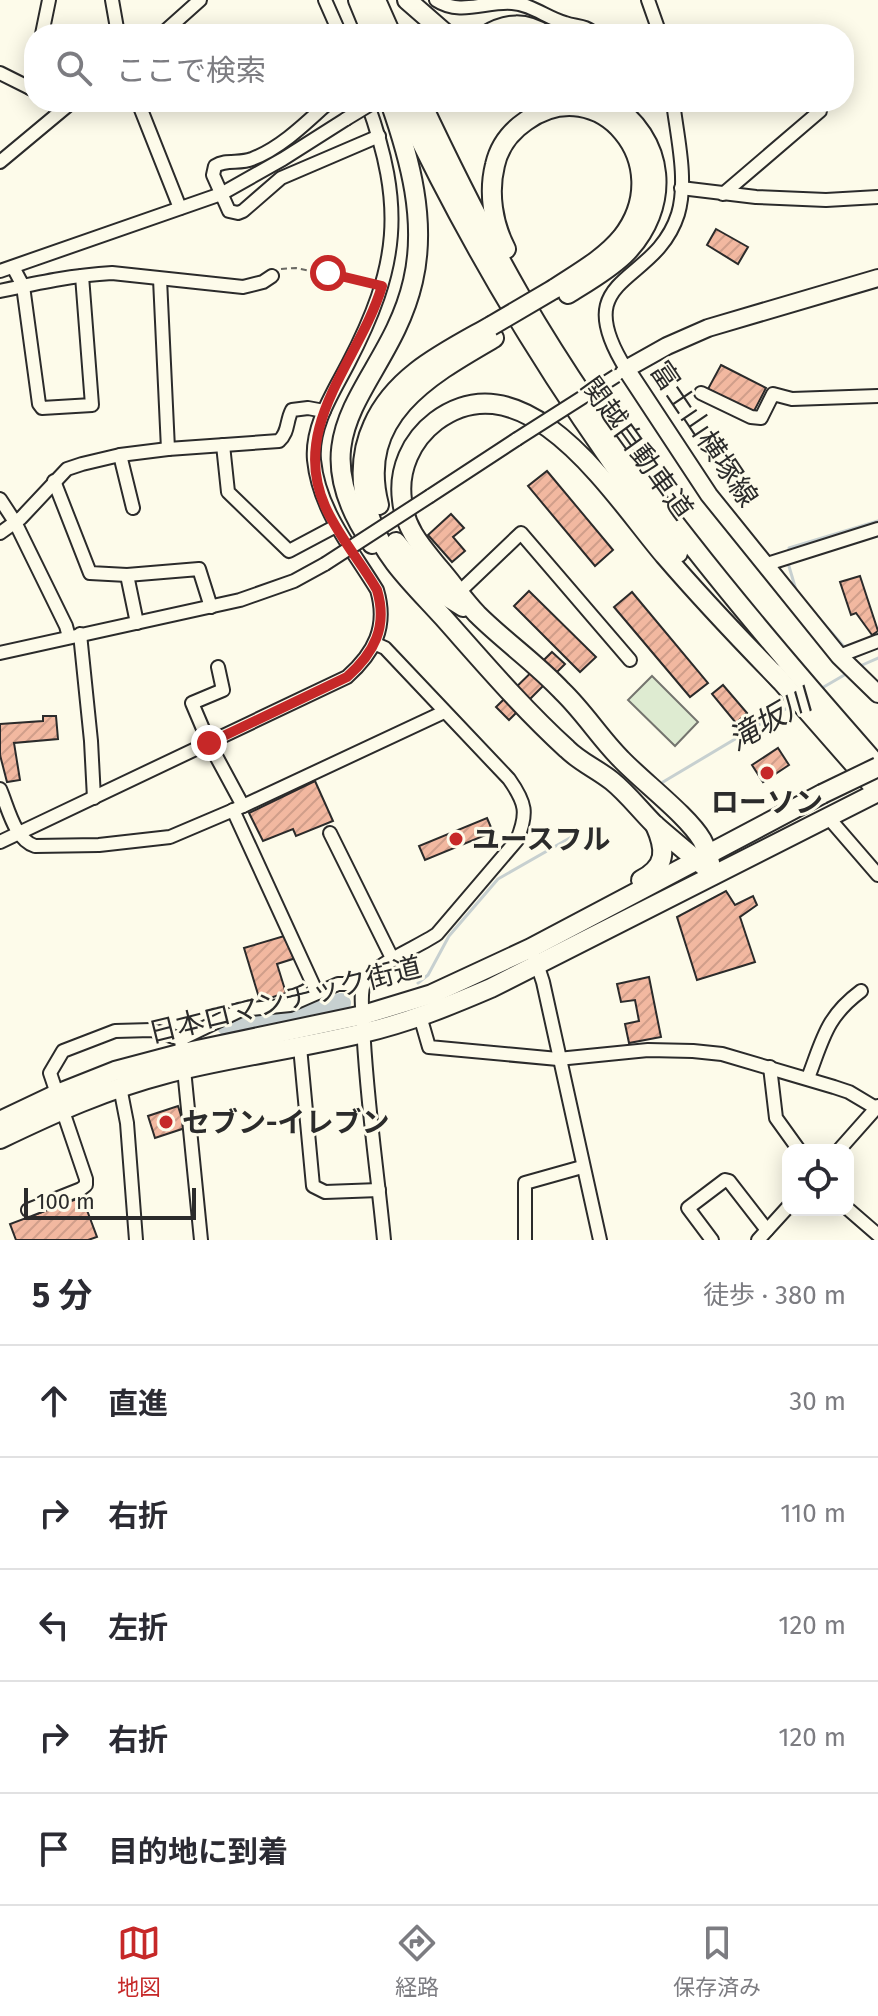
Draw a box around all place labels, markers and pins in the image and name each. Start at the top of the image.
marker: ローソン [758,764,776,782]
place label: ローソン [711,786,823,819]
place label: ユースフル [472,823,611,856]
marker: ユースフル [447,830,465,848]
place label: セブン-イレブン [182,1106,389,1139]
marker: セブン-イレブン [157,1113,175,1131]

